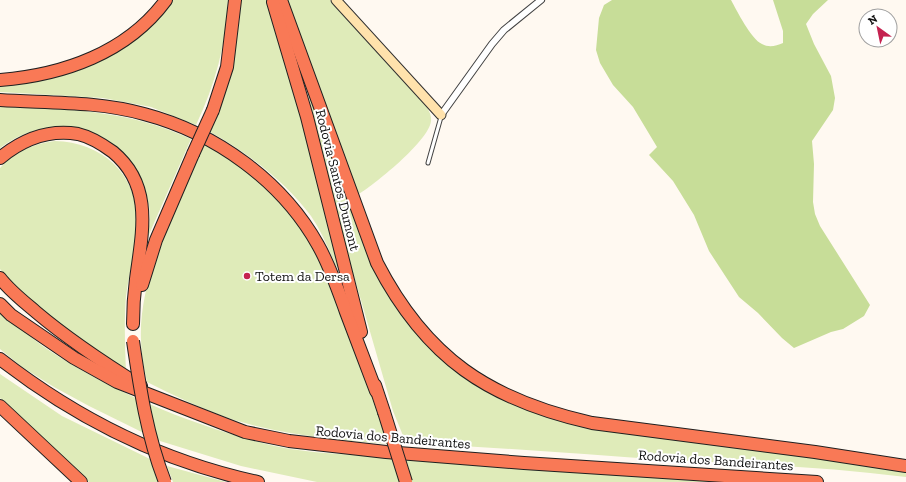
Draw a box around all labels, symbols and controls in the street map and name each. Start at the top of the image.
north arrow [858,8,898,48]
text: N [866,12,880,28]
street label: Rodovia Santos Dumont [312,108,364,254]
place label: Totem da Dersa [255,268,350,285]
marker: Totem da Dersa [242,271,252,281]
street label: Rodovia dos Bandeirantes [315,422,471,453]
street label: Rodovia dos Bandeirantes [638,447,794,474]

